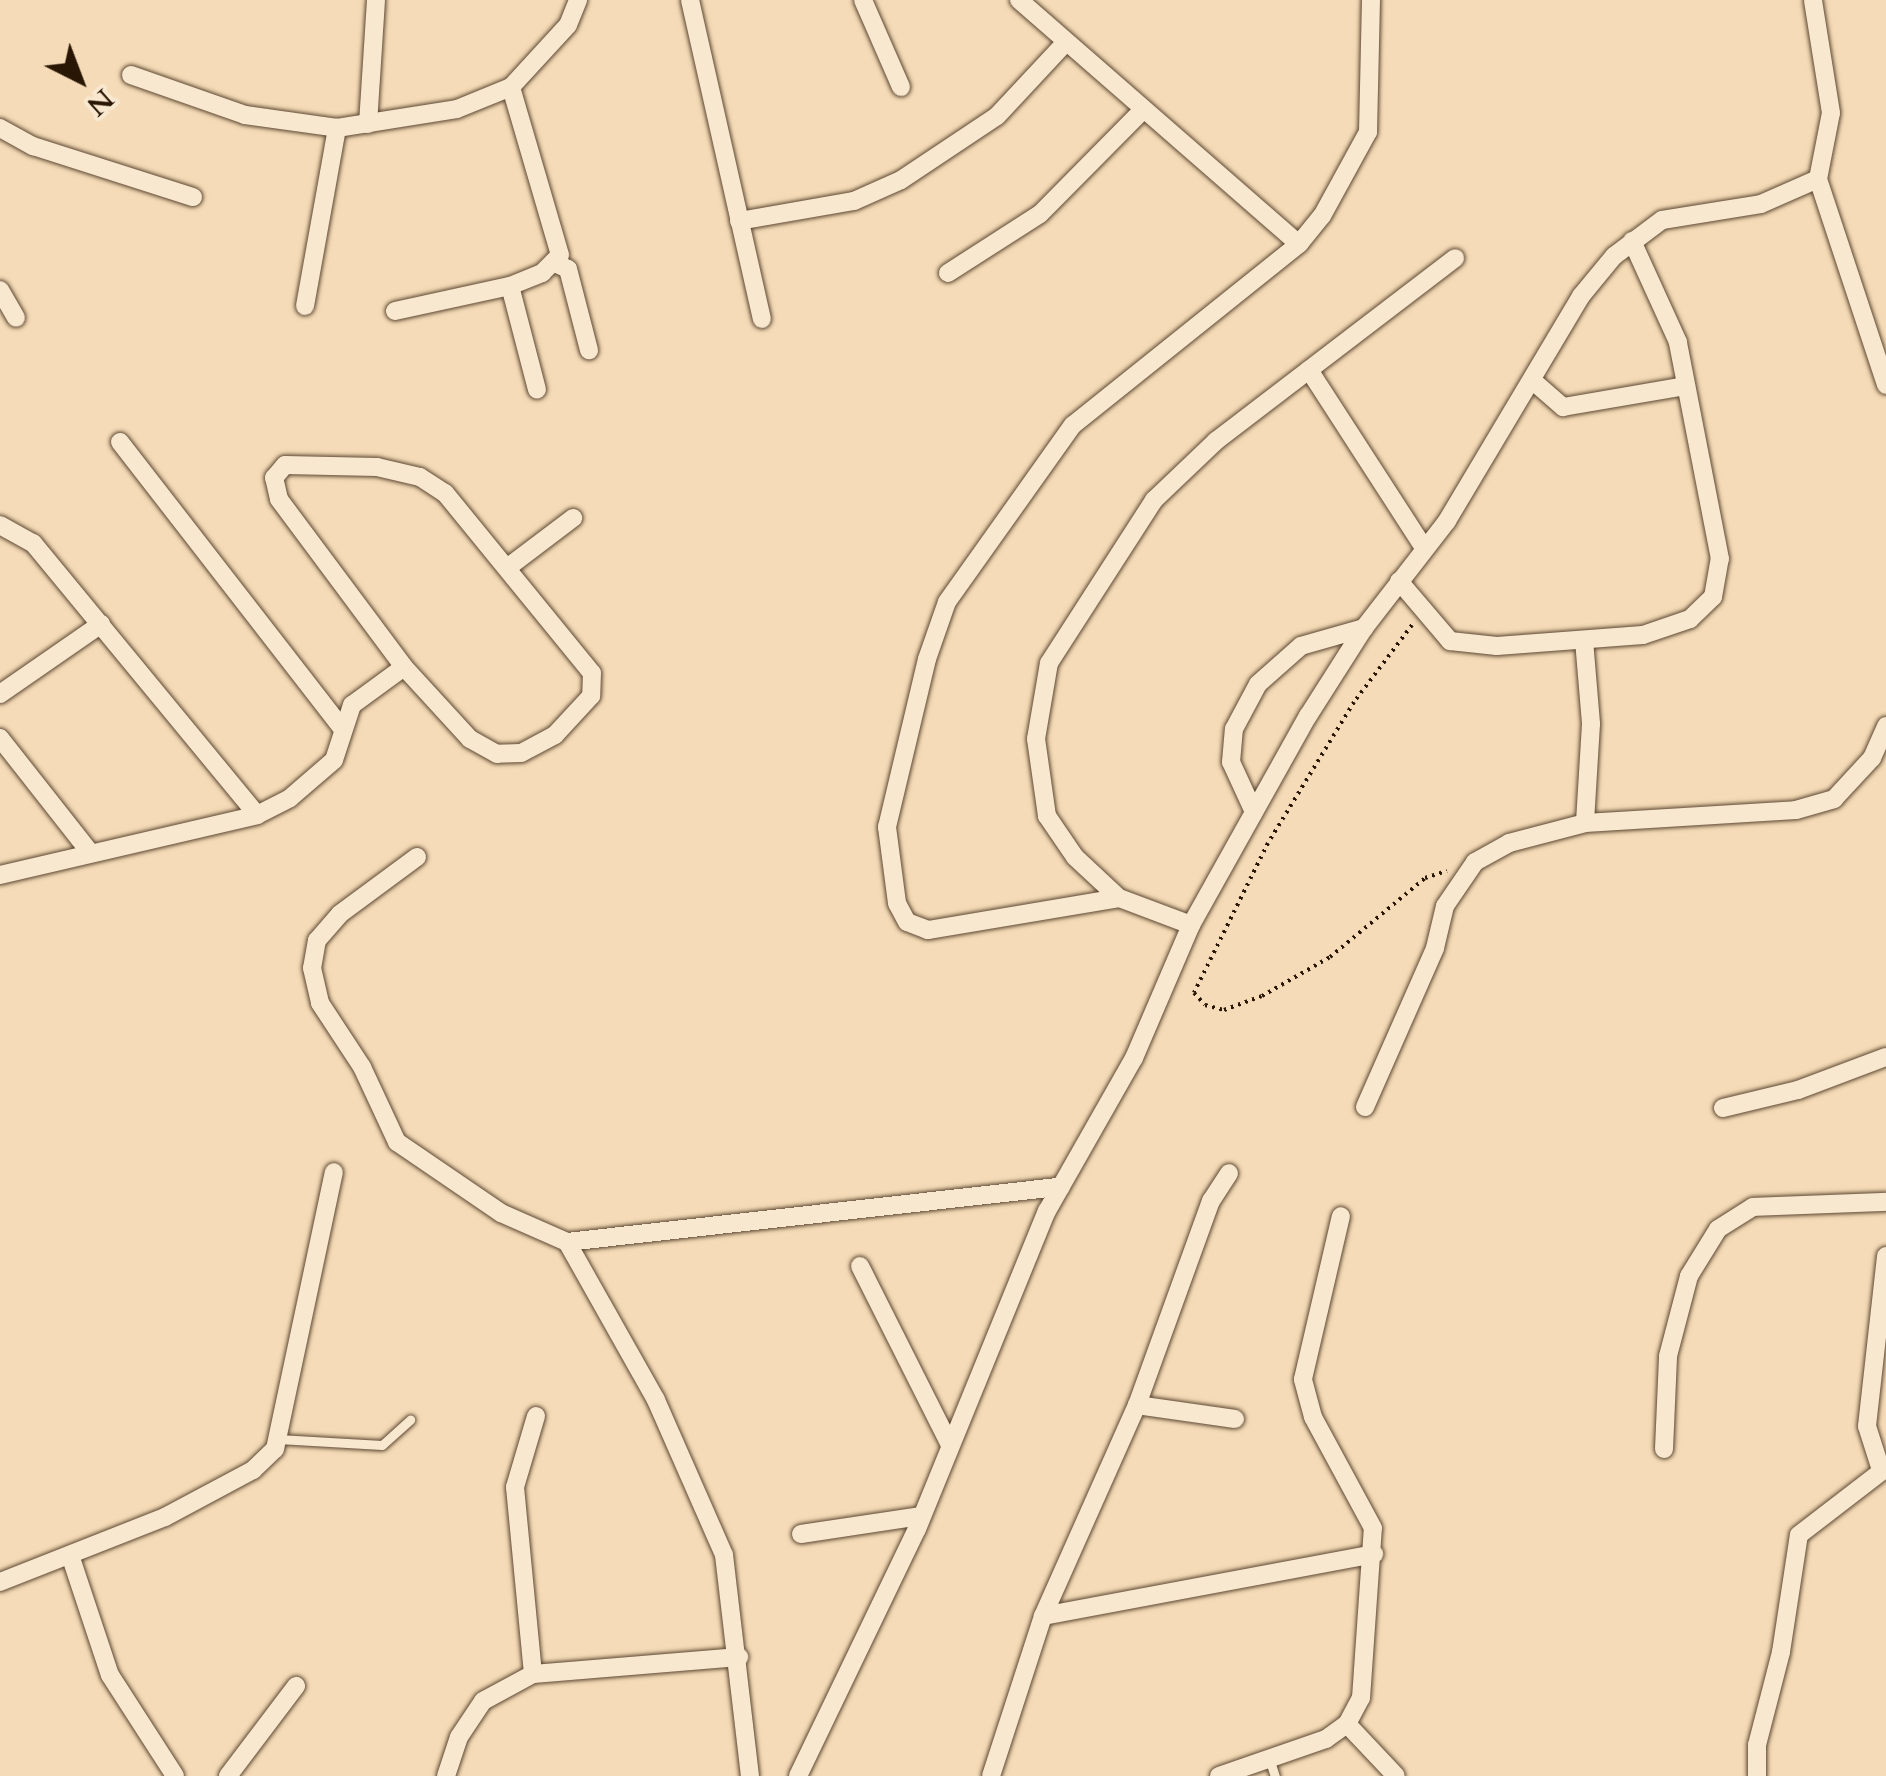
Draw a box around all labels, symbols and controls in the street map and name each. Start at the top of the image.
north arrow [30,30,130,130]
text: N [78,80,122,125]

